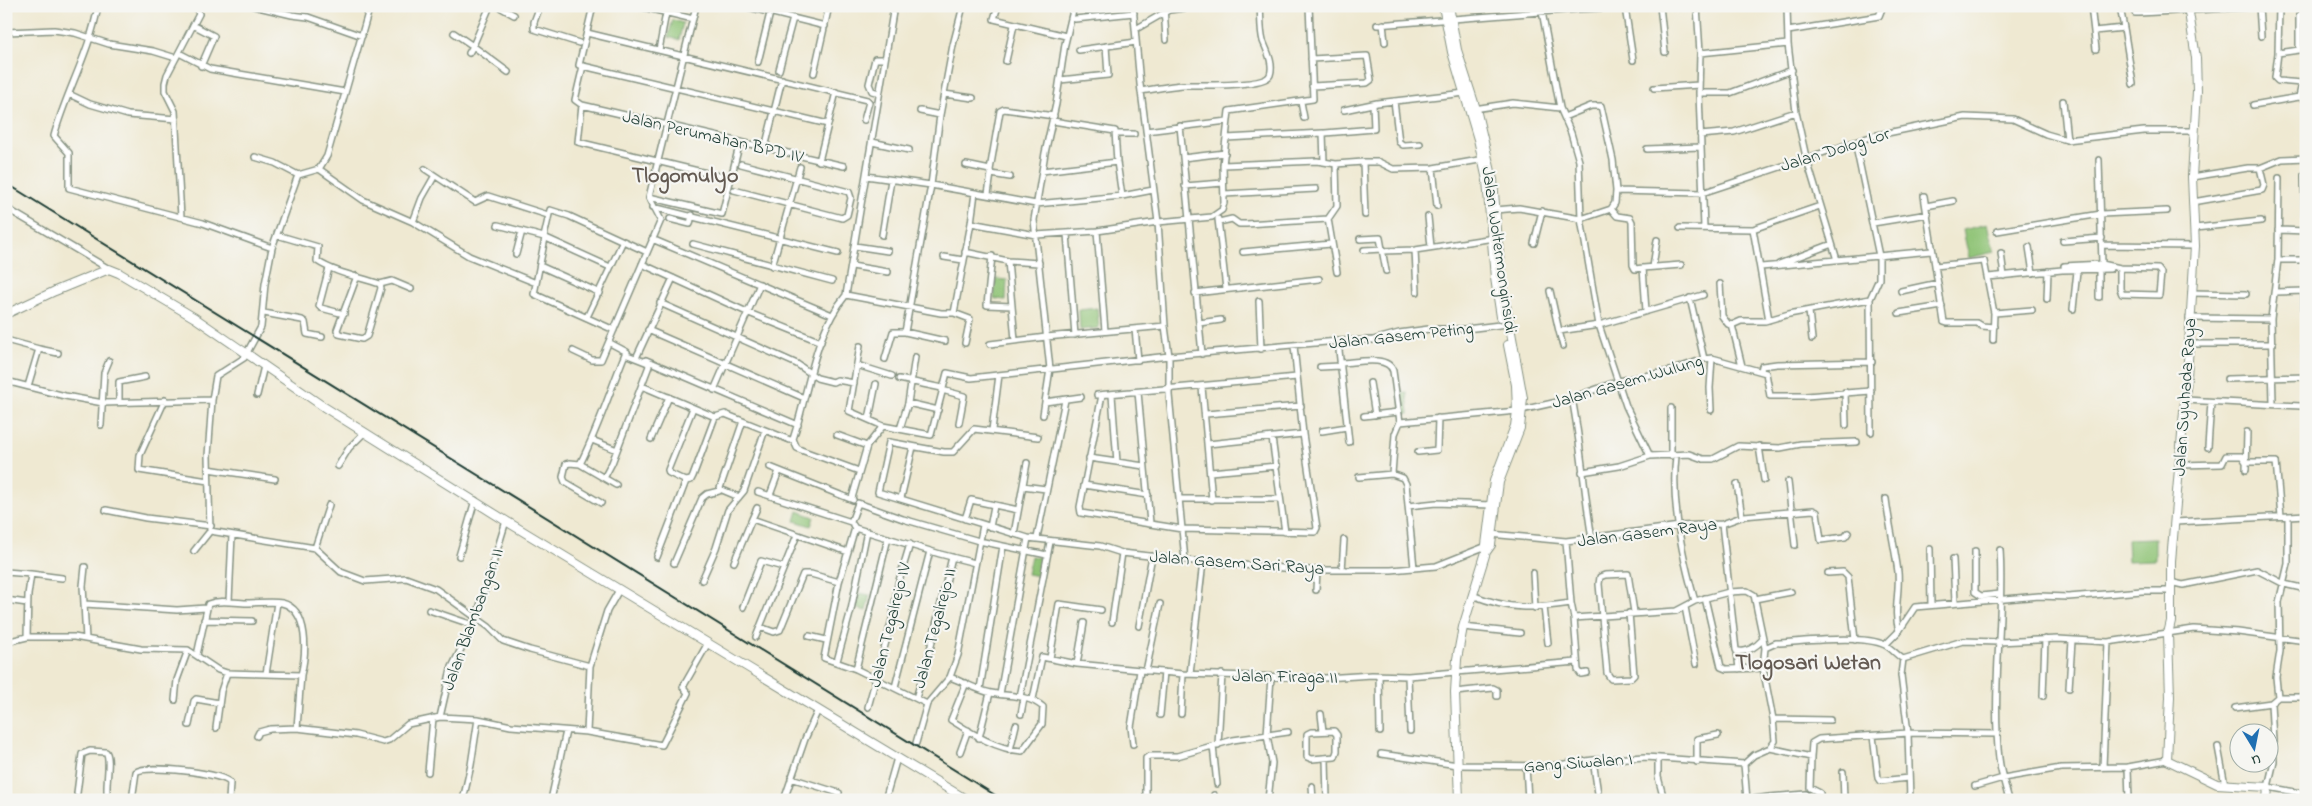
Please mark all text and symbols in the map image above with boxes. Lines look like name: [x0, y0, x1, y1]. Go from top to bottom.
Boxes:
street label: Jalan Perumahan BPD IV: [619, 104, 806, 172]
street label: Jalan Dolog Lor: [1778, 122, 1894, 181]
district label: Tlogomulyo: [632, 161, 738, 194]
street label: Jalan Woltermonginsidi: [1472, 165, 1523, 336]
street label: Jalan Gasem Peting: [1328, 316, 1475, 358]
street label: Jalan Syuhada Raya: [2168, 317, 2204, 477]
street label: Jalan Gasem Wulung: [1549, 349, 1706, 418]
street label: Jalan Gasem Raya: [1576, 513, 1719, 555]
street label: Jalan Blambangan II: [436, 545, 513, 695]
street label: Jalan Gasem Sari Raya: [1149, 545, 1325, 583]
street label: Jalan Tegalrejo IV: [863, 560, 920, 691]
street label: Jalan Tegalrejo II: [907, 566, 965, 692]
district label: Tlogosari Wetan: [1735, 648, 1881, 681]
street label: Jalan Firaga II: [1232, 664, 1338, 693]
north arrow: [2230, 724, 2280, 774]
street label: Gang Siwalan I: [1523, 747, 1634, 782]
text: U: [2250, 748, 2262, 770]

